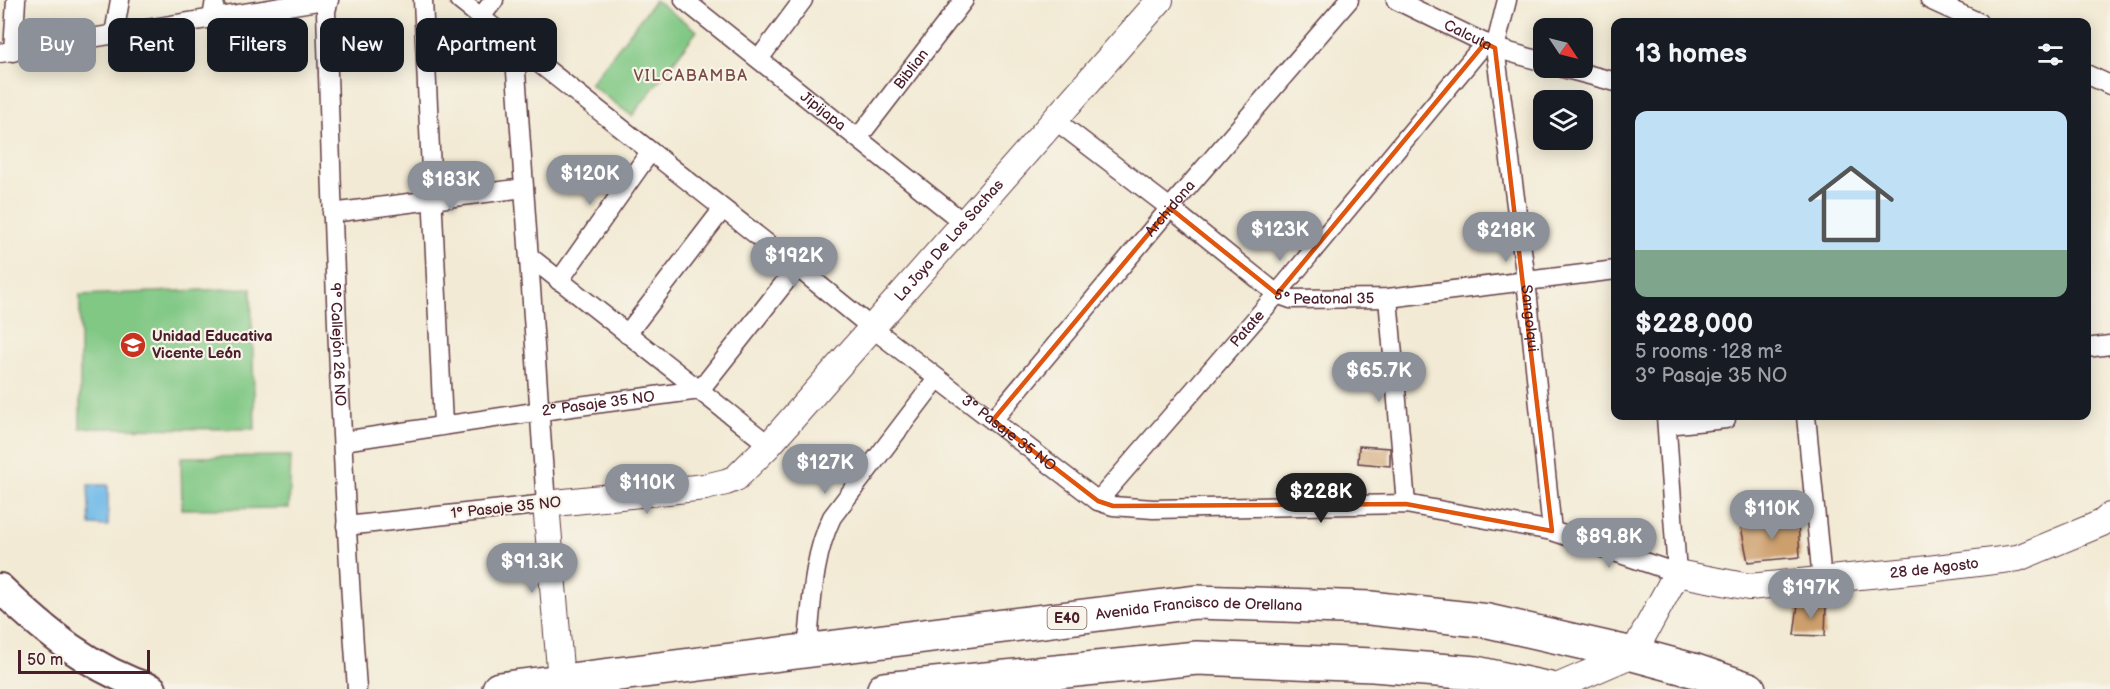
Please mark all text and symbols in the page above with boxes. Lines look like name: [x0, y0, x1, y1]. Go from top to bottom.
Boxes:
street label: Calcuta: [1441, 15, 1495, 55]
chip: Buy: [18, 18, 96, 72]
chip: Rent: [108, 18, 195, 72]
chip: Filters: [207, 18, 308, 72]
chip: New: [320, 18, 404, 72]
chip: Apartment: [416, 18, 557, 72]
north arrow: [1533, 18, 1593, 78]
map controls: [1533, 18, 1593, 150]
icon: filters: [2034, 38, 2067, 71]
text: 13 homes: [1635, 39, 1747, 70]
street label: Biblian: [889, 45, 933, 93]
district label: VILCABAMBA: [633, 67, 749, 86]
street label: Jipijapa: [797, 87, 850, 135]
button: layers: [1533, 90, 1593, 150]
icon: home: [1797, 150, 1905, 258]
pin: $120K: [548, 155, 632, 206]
pin: $183K: [409, 161, 493, 212]
text: $120K: [560, 162, 620, 186]
text: $183K: [422, 168, 480, 192]
street label: La Joya De Los Sachas: [890, 175, 1008, 305]
street label: Archidona: [1141, 176, 1199, 240]
pin: $123K: [1238, 211, 1322, 262]
pin: $218K: [1464, 212, 1548, 263]
text: $123K: [1251, 218, 1309, 242]
text: $218K: [1477, 219, 1535, 243]
pin: $192K: [752, 237, 836, 288]
text: $192K: [765, 244, 823, 268]
street label: 9° Callejón 26 NO: [326, 282, 350, 407]
street label: 5° Peatonal 35: [1272, 284, 1374, 309]
street label: Sangolqui: [1517, 284, 1543, 353]
street label: Patate: [1226, 306, 1268, 351]
text: $228,000: [1635, 309, 1753, 340]
place label: Unidad Educativa Vicente León: [152, 327, 273, 363]
school or university icon: Unidad Educativa Vicente León: [118, 330, 148, 360]
text: 5 rooms · 128 m²: [1635, 340, 1783, 364]
pin: $65.7K: [1330, 352, 1428, 403]
text: $65.7K: [1346, 359, 1412, 383]
text: 3° Pasaje 35 NO: [1635, 364, 1787, 388]
street label: 2° Pasaje 35 NO: [541, 387, 656, 420]
street label: 3° Pasaje 35 NO: [958, 391, 1060, 475]
pin: $127K: [783, 444, 867, 495]
text: $127K: [796, 451, 854, 475]
pin: $110K: [605, 464, 689, 515]
text: $110K: [619, 471, 675, 495]
pin: $228K: [1279, 473, 1363, 524]
text: $228K: [1290, 480, 1352, 504]
pin: $110K: [1730, 490, 1814, 541]
street label: 1° Pasaje 35 NO: [450, 493, 562, 523]
text: $110K: [1744, 497, 1800, 521]
pin: $89.8K: [1560, 518, 1658, 569]
text: $89.8K: [1576, 525, 1642, 549]
pin: $91.3K: [483, 543, 581, 594]
text: $91.3K: [501, 550, 564, 574]
street label: 28 de Agosto: [1889, 553, 1980, 582]
pin: $197K: [1769, 569, 1853, 620]
text: $197K: [1782, 576, 1840, 600]
street label: Avenida Francisco de Orellana: [1094, 592, 1303, 624]
road number: E40: [1048, 607, 1086, 629]
scale bar: [18, 647, 150, 674]
text: 50 m: [27, 651, 63, 670]

